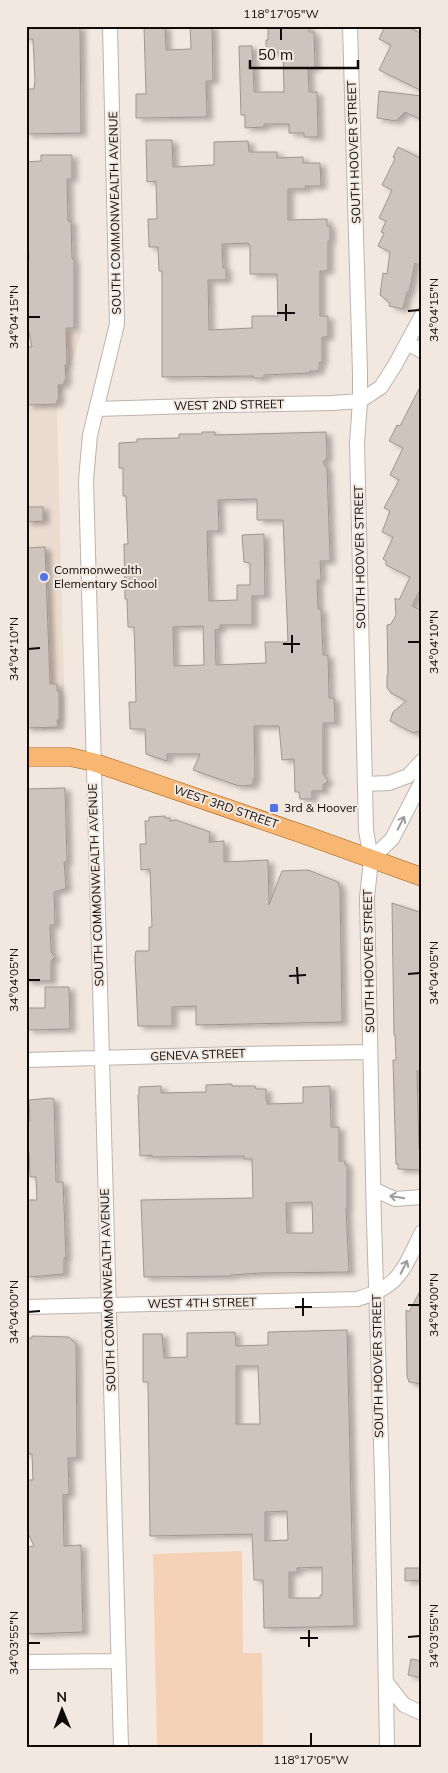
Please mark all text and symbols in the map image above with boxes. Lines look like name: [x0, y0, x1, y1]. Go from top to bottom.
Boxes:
text: 118°17'05"W: [243, 6, 319, 21]
scale bar: [250, 38, 358, 70]
text: 50 m: [258, 45, 293, 64]
street label: SOUTH HOOVER STREET: [343, 79, 364, 224]
street label: SOUTH COMMONWEALTH AVENUE: [105, 111, 124, 315]
text: 34°04'15"N: [426, 278, 441, 342]
text: 34°04'15"N: [6, 285, 21, 349]
street label: WEST 2ND STREET: [174, 396, 285, 413]
street label: SOUTH HOOVER STREET: [351, 484, 368, 629]
place label: Commonwealth Elementary School: [54, 562, 157, 591]
marker: Commonwealth Elementary School: [38, 571, 50, 583]
text: 34°04'10"N: [426, 610, 441, 674]
text: 34°04'10"N: [6, 617, 21, 681]
street label: WEST 3RD STREET: [172, 782, 281, 832]
street label: SOUTH COMMONWEALTH AVENUE: [84, 783, 107, 987]
place label: 3rd & Hoover: [284, 800, 358, 815]
marker: 3rd & Hoover: [268, 802, 280, 814]
one-way arrow: [396, 816, 406, 831]
street label: SOUTH HOOVER STREET: [360, 888, 377, 1033]
text: 34°04'05"N: [426, 941, 441, 1005]
text: 34°04'05"N: [6, 948, 21, 1012]
street label: GENEVA STREET: [150, 1045, 247, 1064]
street label: SOUTH COMMONWEALTH AVENUE: [96, 1188, 119, 1392]
one-way arrow: [389, 1192, 405, 1202]
one-way arrow: [400, 1260, 409, 1275]
text: 34°04'00"N: [426, 1273, 441, 1337]
text: 34°04'00"N: [6, 1280, 21, 1344]
street label: SOUTH HOOVER STREET: [369, 1293, 386, 1438]
street label: WEST 4TH STREET: [147, 1294, 257, 1311]
text: 34°03'55"N: [426, 1604, 441, 1668]
text: 34°03'55"N: [6, 1611, 21, 1675]
north arrow: [38, 1686, 88, 1736]
text: N: [56, 1688, 67, 1706]
text: 118°17'05"W: [273, 1752, 349, 1767]

